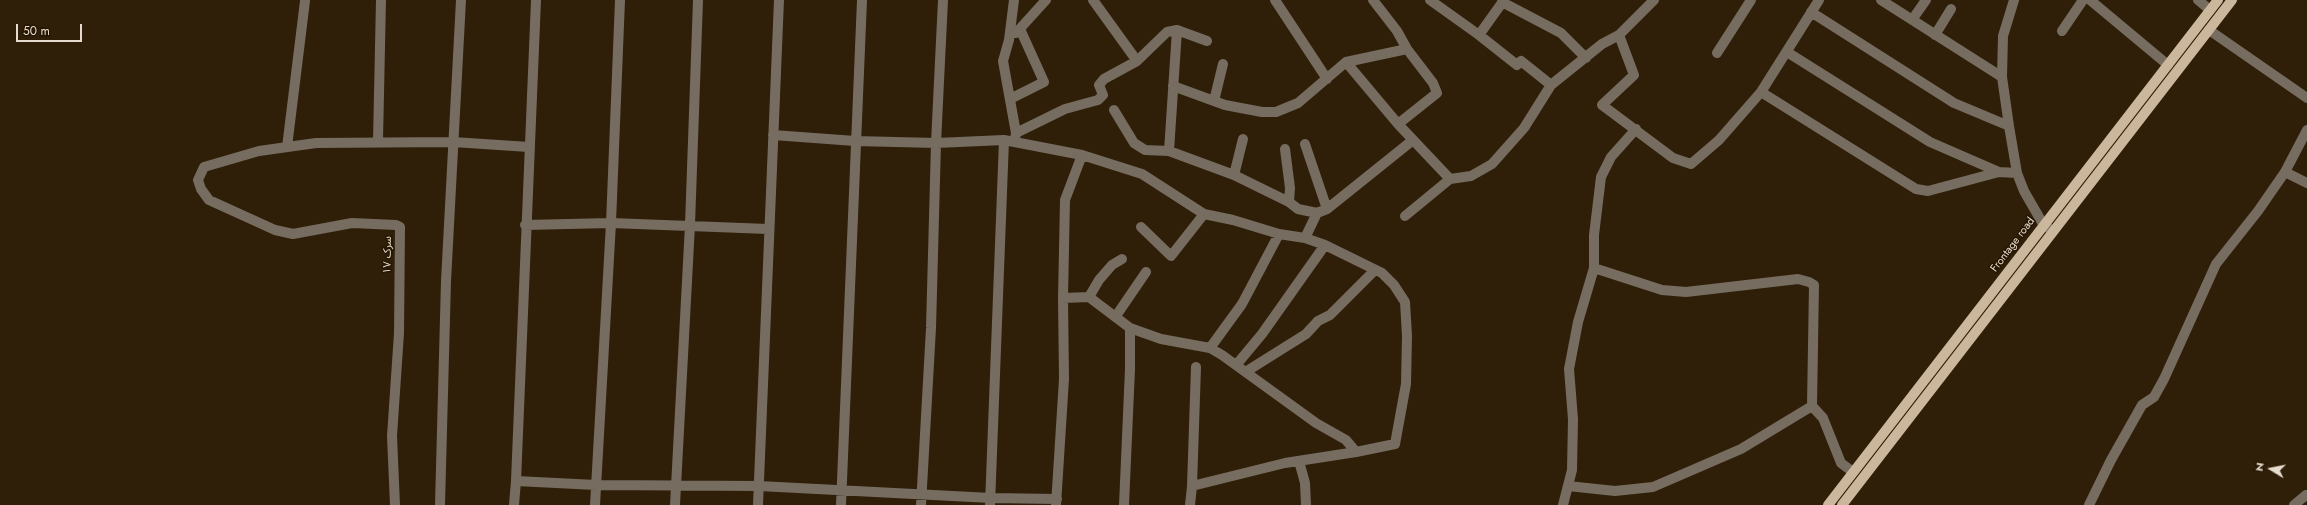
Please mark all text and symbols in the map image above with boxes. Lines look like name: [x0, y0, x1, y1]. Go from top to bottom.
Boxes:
scale bar: [18, 16, 84, 42]
text: 50 m: [23, 22, 50, 40]
street label: Frontage road: [1988, 215, 2038, 275]
street label: سرک ۱۷: [381, 236, 395, 274]
north arrow: [2251, 449, 2291, 489]
text: N: [2251, 461, 2268, 473]

